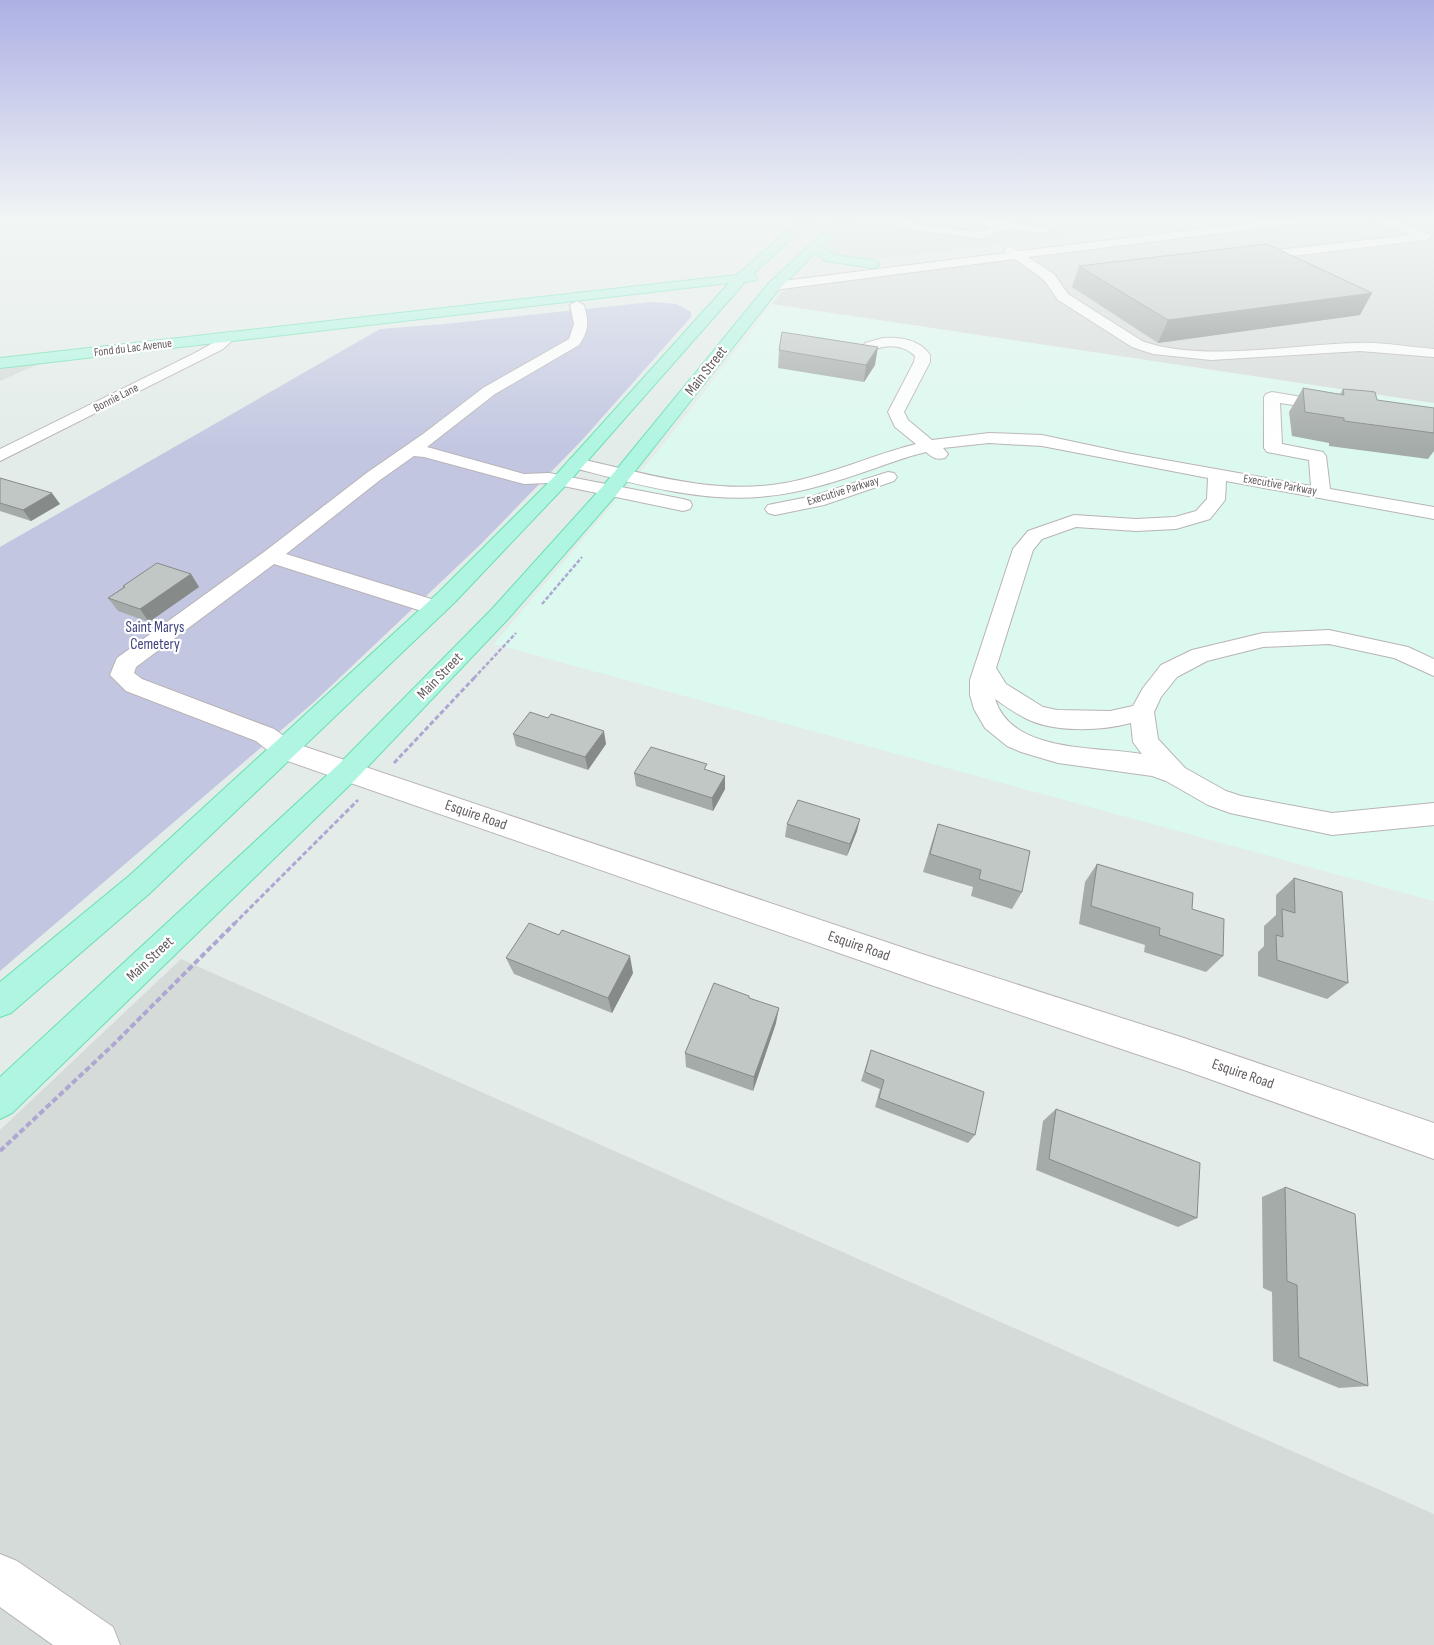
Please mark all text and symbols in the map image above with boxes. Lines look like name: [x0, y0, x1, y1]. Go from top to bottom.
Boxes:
street label: Fond du Lac Avenue: [93, 336, 173, 360]
street label: Main Street: [681, 342, 732, 400]
street label: Bonnie Lane: [91, 380, 141, 416]
street label: Executive Parkway: [1242, 471, 1318, 499]
street label: Executive Parkway: [805, 473, 881, 509]
park label: Saint Marys Cemetery: [126, 618, 184, 654]
street label: Main Street: [413, 648, 467, 703]
street label: Esquire Road: [442, 796, 510, 834]
street label: Esquire Road: [825, 927, 893, 965]
street label: Main Street: [122, 932, 178, 986]
street label: Esquire Road: [1209, 1055, 1277, 1093]

